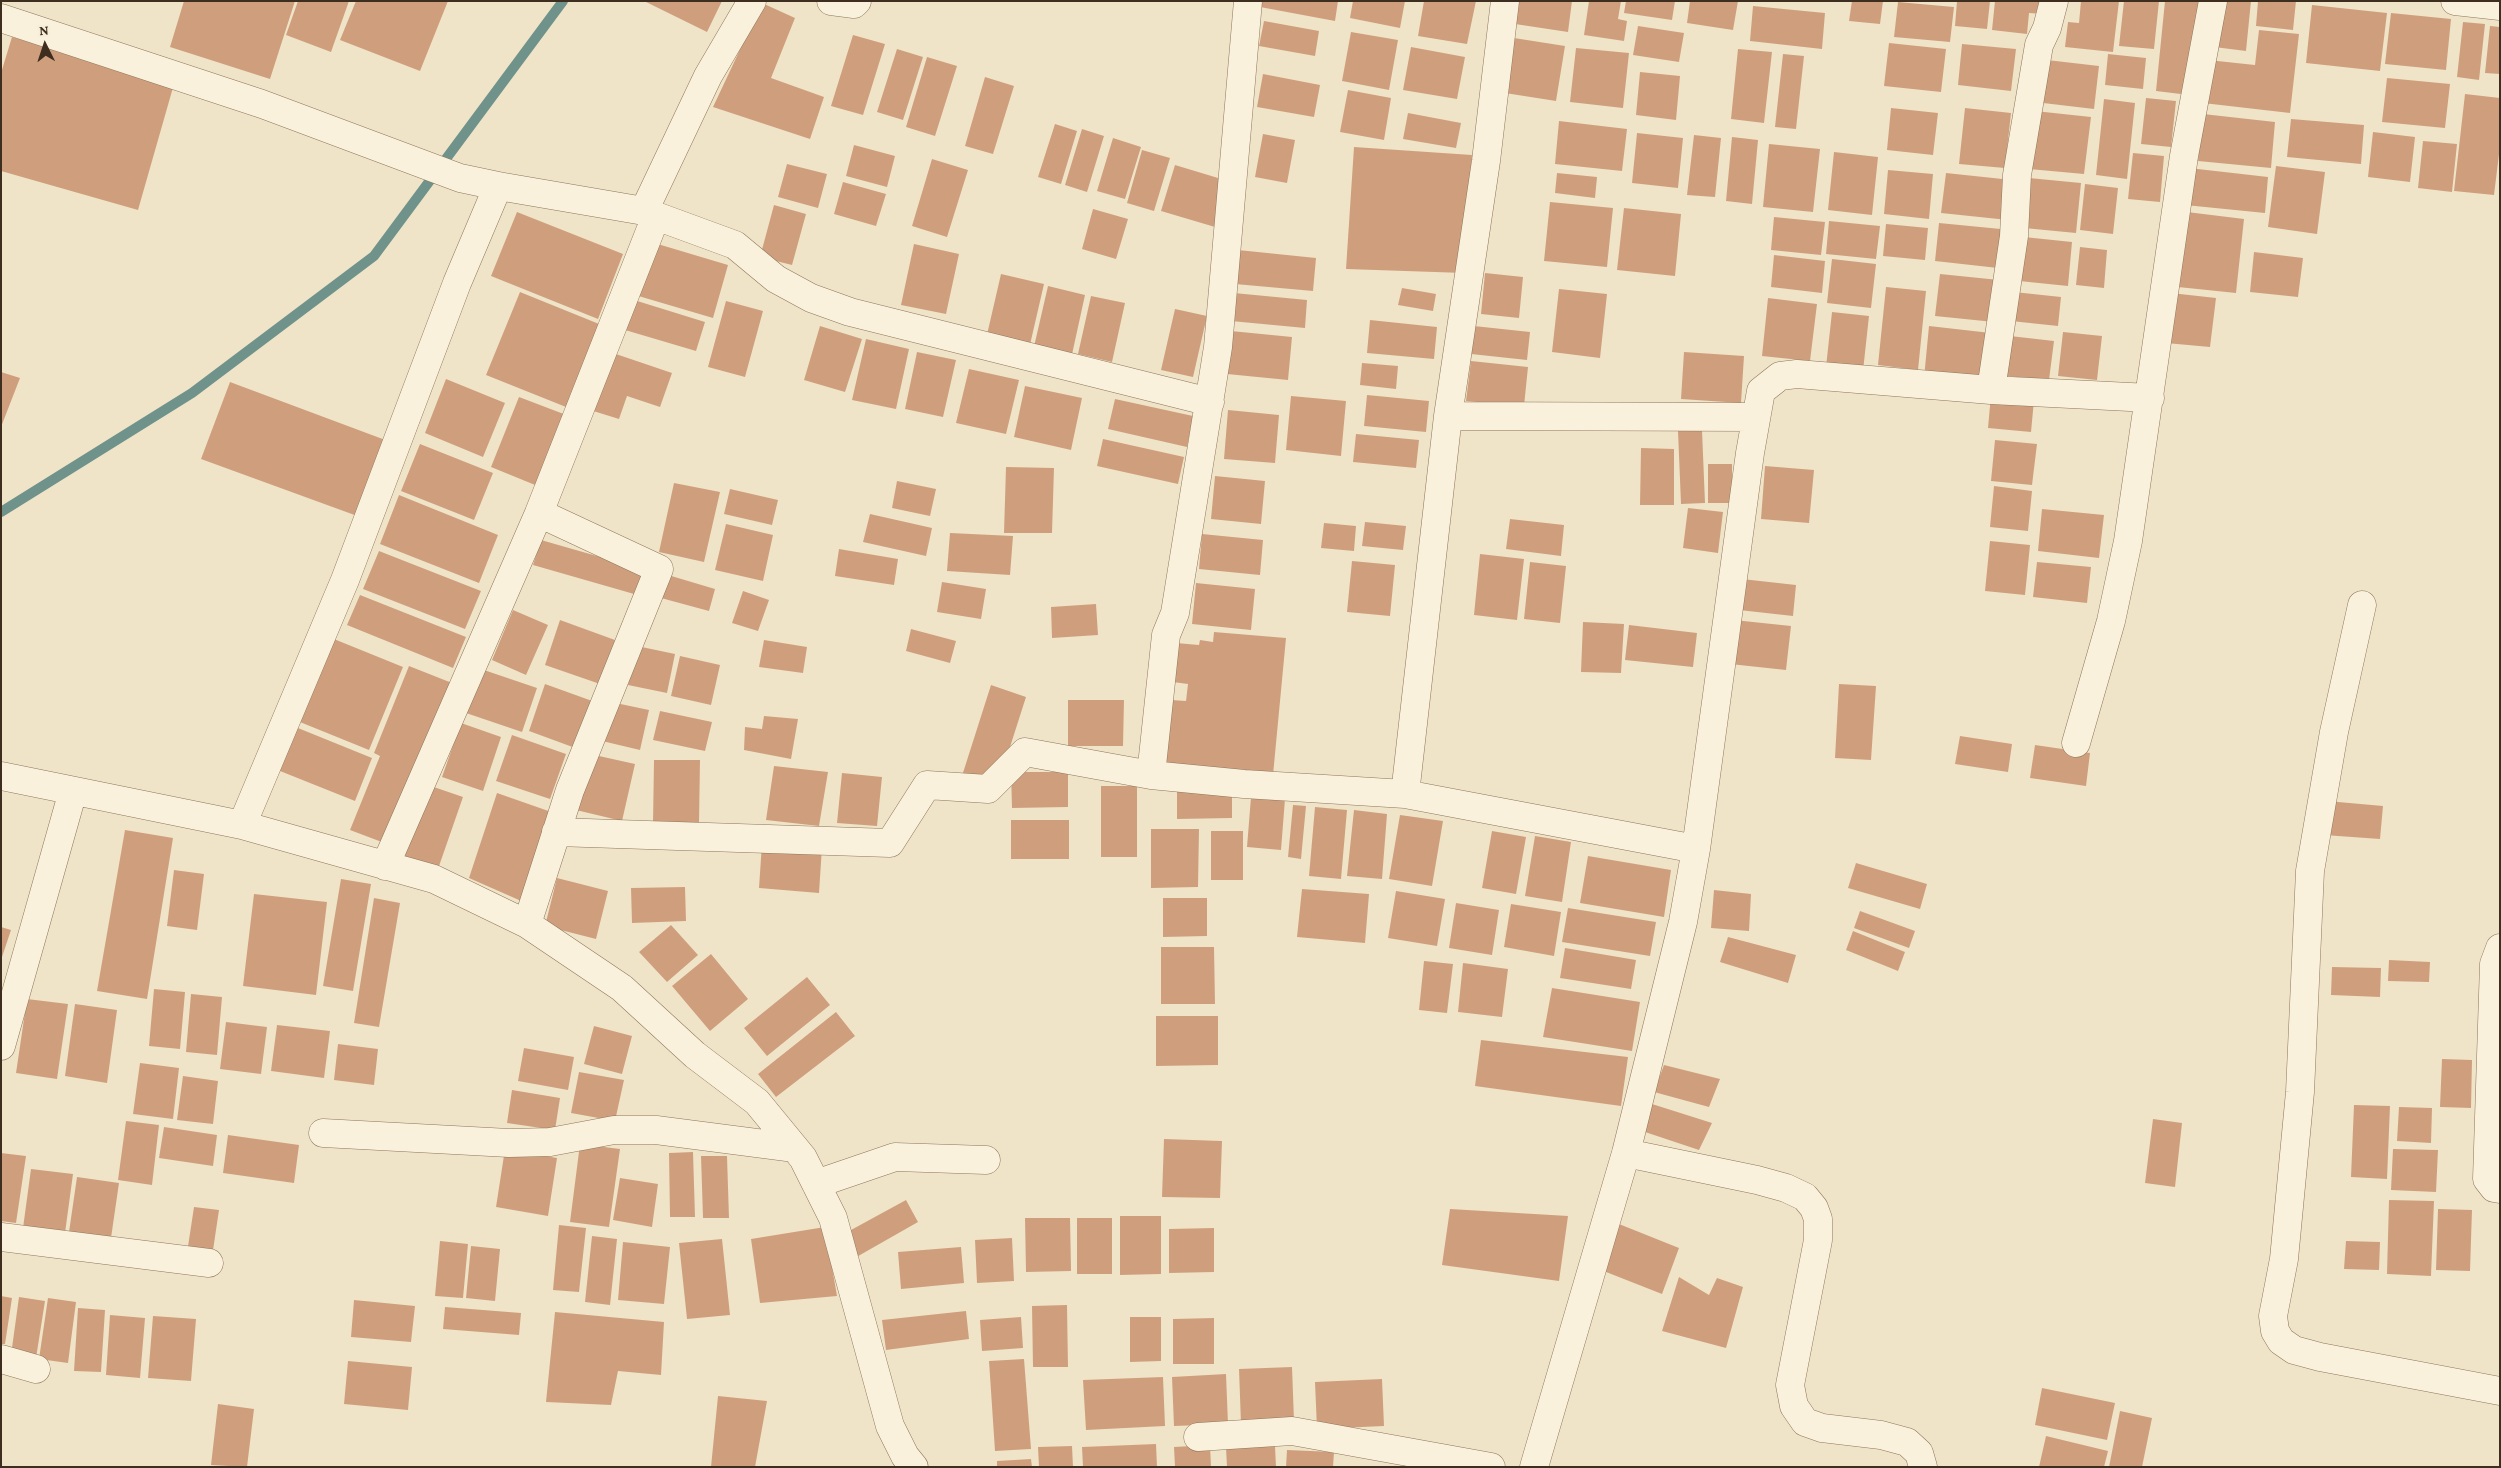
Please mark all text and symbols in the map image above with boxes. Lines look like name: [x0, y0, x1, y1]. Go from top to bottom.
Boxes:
north arrow: [20, 20, 70, 70]
text: N: [39, 22, 49, 38]

